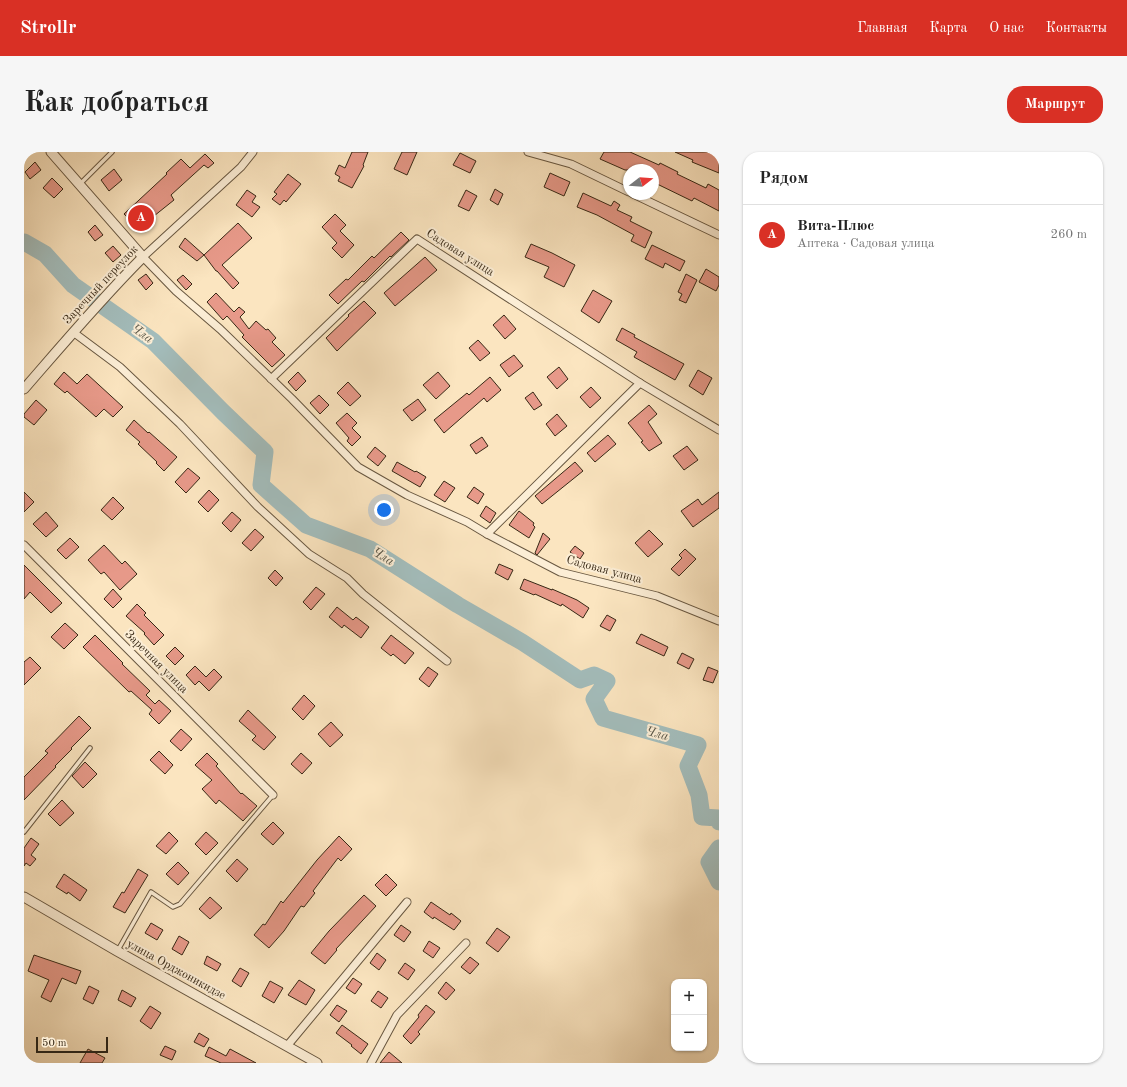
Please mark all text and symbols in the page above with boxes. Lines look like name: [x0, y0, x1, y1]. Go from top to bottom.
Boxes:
text: Strollr: [20, 19, 76, 38]
text: Главная: [857, 21, 907, 35]
text: Карта: [929, 21, 967, 35]
text: О нас: [989, 21, 1024, 35]
text: Контакты: [1046, 21, 1107, 35]
button: Маршрут: [1007, 86, 1103, 123]
text: Как добраться: [24, 90, 209, 118]
north arrow: [623, 164, 659, 200]
text: Рядом: [759, 170, 808, 187]
pin: A: [128, 203, 154, 233]
text: Вита-Плюс: [797, 219, 874, 234]
street label: Садовая улица: [424, 227, 496, 279]
text: A: [767, 228, 777, 241]
text: 260 m: [1050, 228, 1087, 241]
text: Аптека · Садовая улица: [797, 237, 934, 250]
street label: Заречный переулок: [61, 243, 141, 327]
water label: Чла: [129, 322, 155, 346]
your location: [374, 500, 394, 520]
water label: Чла: [370, 545, 396, 569]
street label: Садовая улица: [565, 554, 643, 586]
street label: Заречная улица: [122, 628, 190, 696]
water label: Чла: [644, 725, 670, 743]
street label: улица Орджоникидзе: [125, 938, 228, 1002]
map controls: [671, 979, 707, 1051]
button: +: [671, 979, 707, 1015]
button: −: [671, 1015, 707, 1051]
scale bar: [36, 1035, 108, 1054]
text: 50 m: [42, 1038, 67, 1049]

